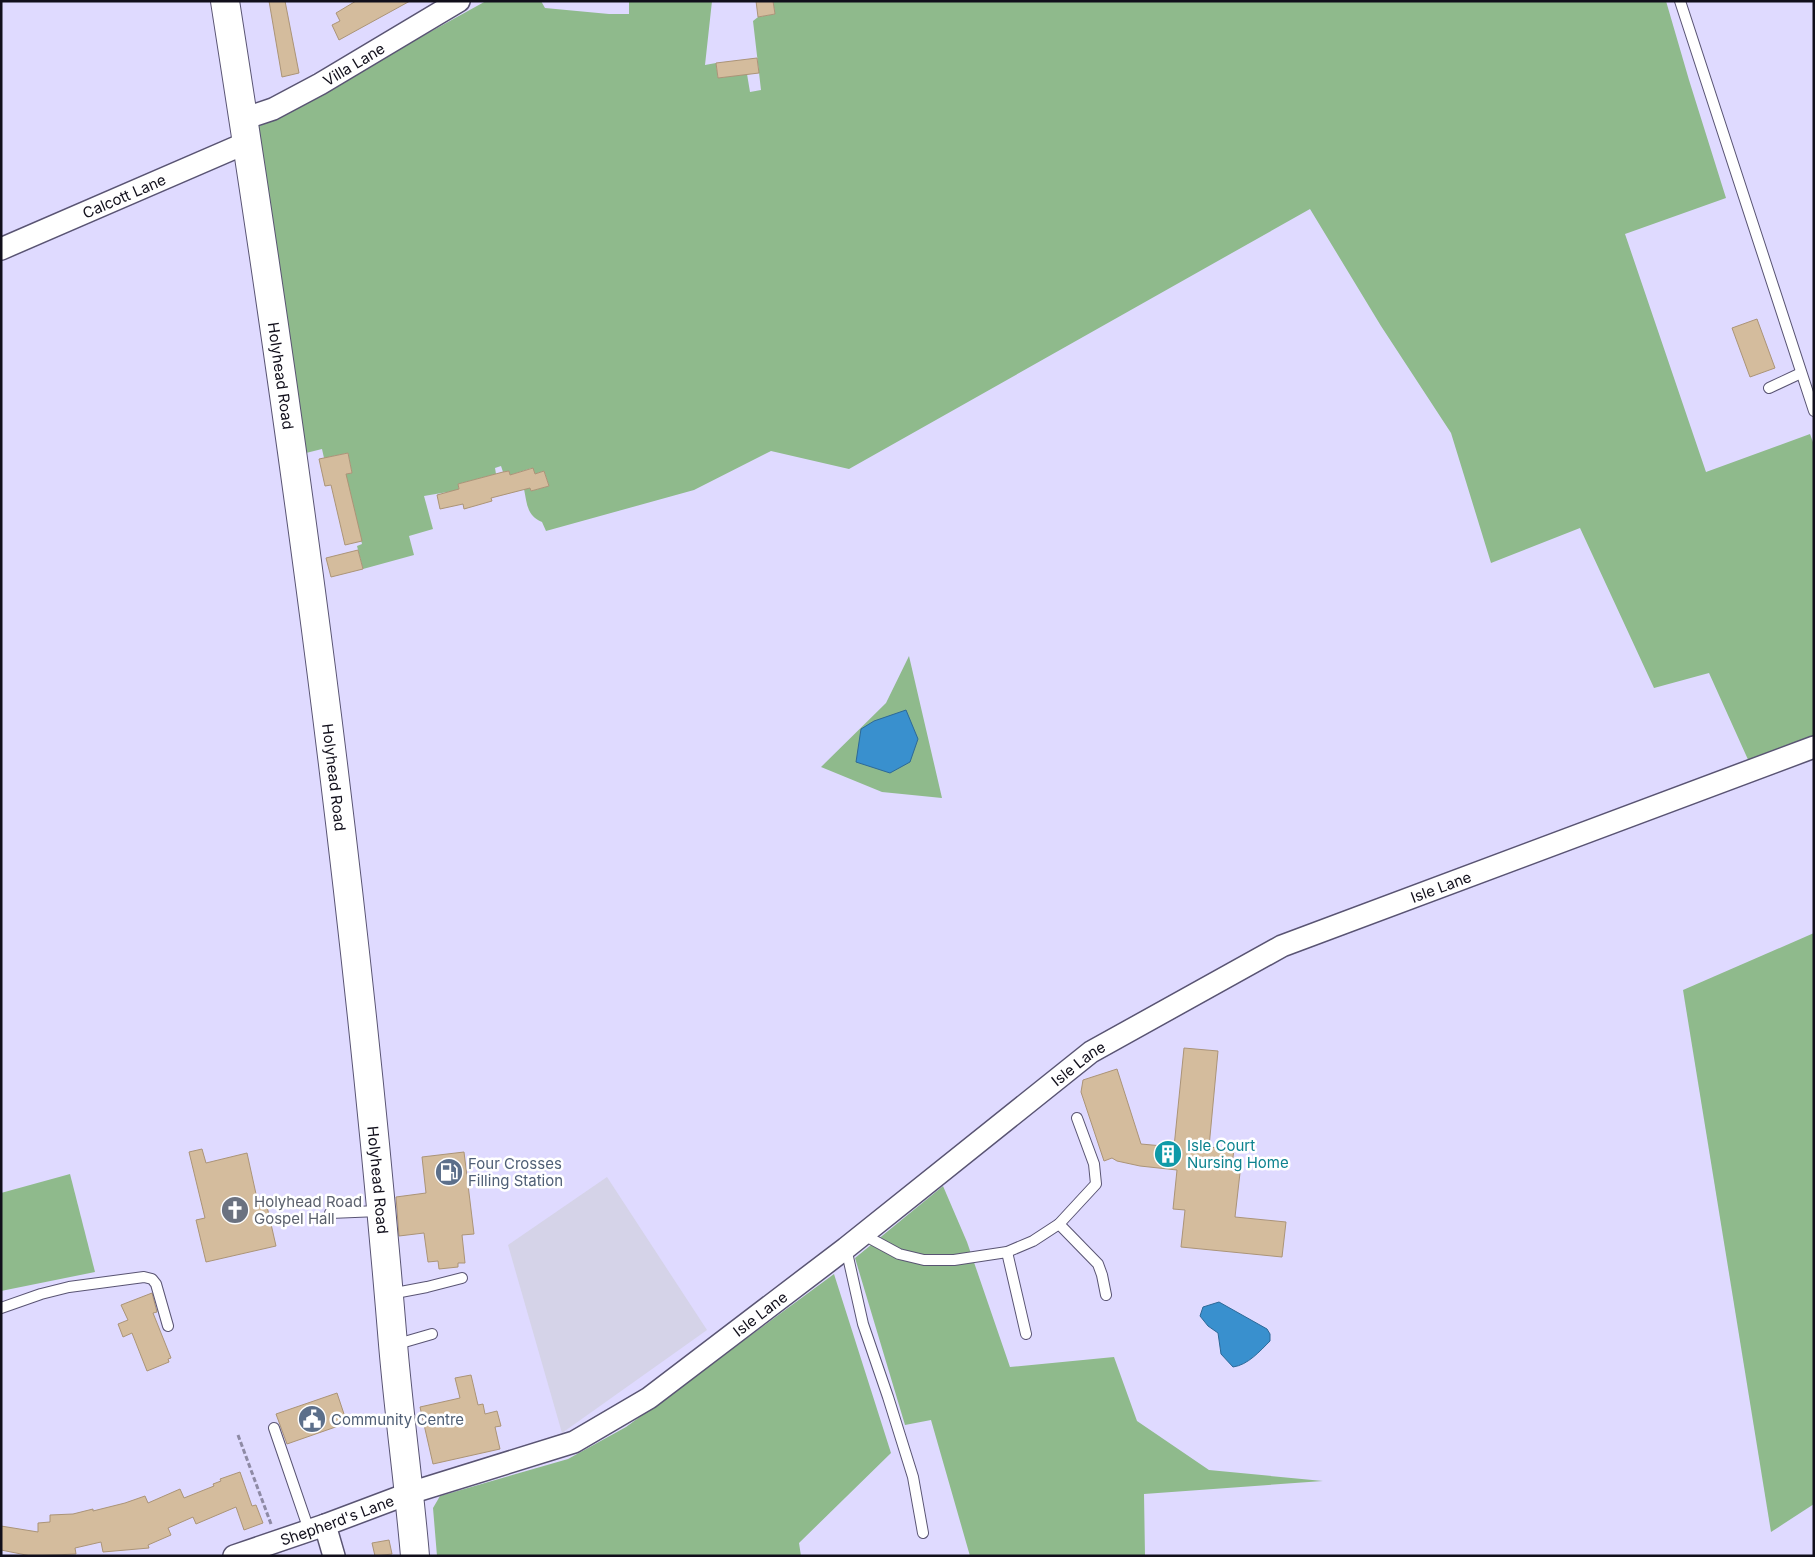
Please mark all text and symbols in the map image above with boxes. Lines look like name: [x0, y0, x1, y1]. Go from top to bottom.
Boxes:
street label: Villa Lane: [319, 38, 388, 90]
street label: Calcott Lane: [79, 169, 169, 222]
street label: Holyhead Road: [264, 321, 298, 431]
street label: Holyhead Road: [319, 722, 350, 832]
street label: Isle Lane: [1408, 867, 1474, 907]
street label: Isle Lane: [1047, 1037, 1108, 1090]
street label: Holyhead Road: [364, 1125, 393, 1235]
place label: Isle Court Nursing Home: [1187, 1136, 1289, 1172]
building icon: Isle Court Nursing Home: [1153, 1139, 1183, 1169]
place label: Four Crosses Filling Station: [468, 1154, 563, 1190]
fuel station icon: Four Crosses Filling Station: [434, 1157, 464, 1187]
place label: Holyhead Road Gospel Hall: [254, 1192, 362, 1228]
church icon: Holyhead Road Gospel Hall: [220, 1195, 250, 1225]
street label: Isle Lane: [729, 1287, 791, 1340]
public building icon: Community Centre: [297, 1404, 327, 1434]
place label: Community Centre: [331, 1410, 464, 1429]
street label: Shepherd's Lane: [277, 1490, 396, 1549]

